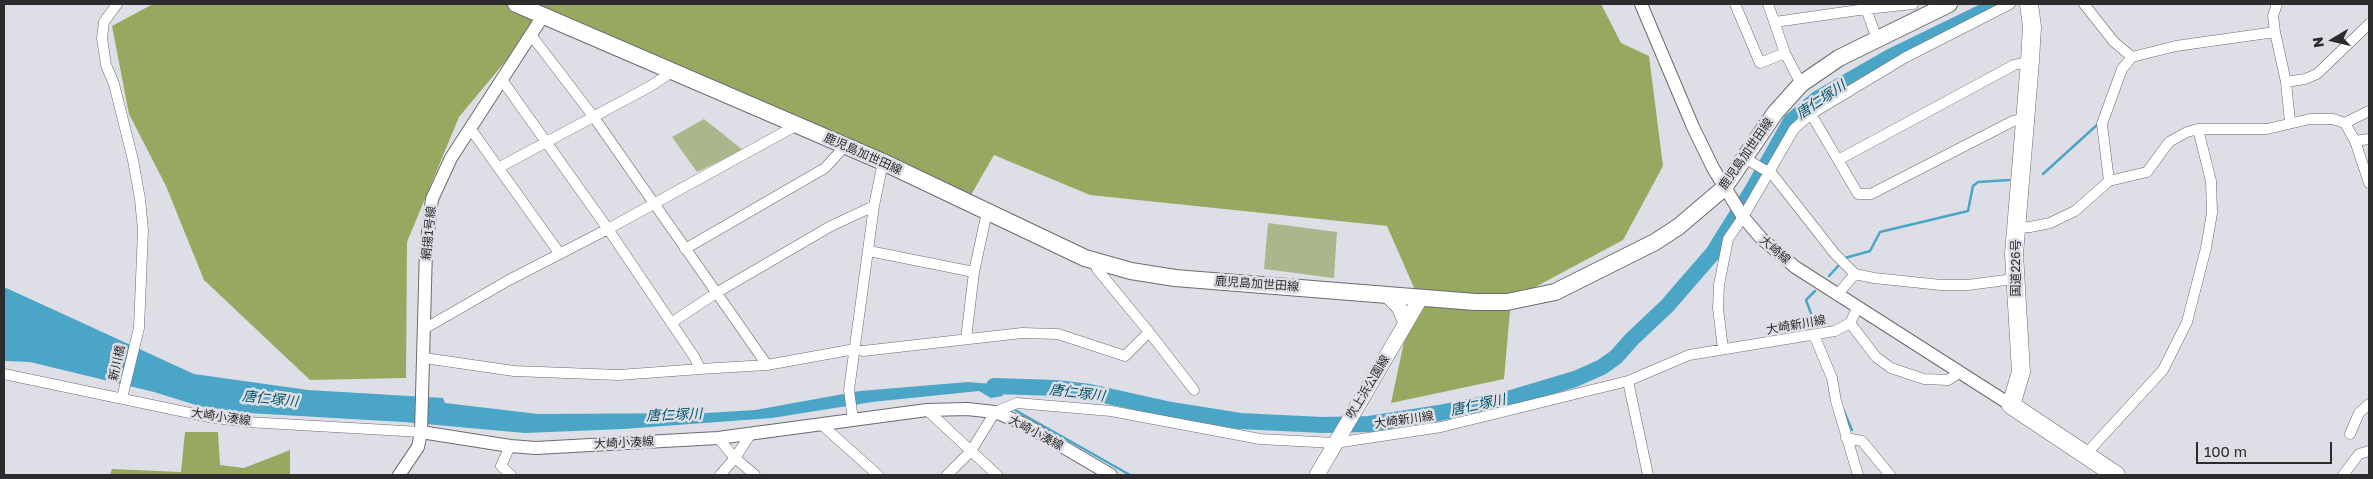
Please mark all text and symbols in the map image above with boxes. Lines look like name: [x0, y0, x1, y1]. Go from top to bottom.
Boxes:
north arrow: [2308, 15, 2358, 65]
text: N: [2308, 36, 2327, 49]
water label: 唐仁塚川: [1793, 77, 1849, 123]
street label: 鹿児島加世田線: [1716, 115, 1776, 193]
street label: 鹿児島加世田線: [822, 130, 904, 178]
street label: 網揚1号線: [419, 205, 439, 261]
street label: 大崎線: [1757, 233, 1793, 267]
street label: 国道226号: [2009, 239, 2023, 297]
street label: 鹿児島加世田線: [1215, 274, 1299, 294]
street label: 大崎新川線: [1765, 313, 1827, 337]
street label: 新川橋: [106, 344, 128, 382]
street label: 吹上浜公園線: [1343, 352, 1393, 422]
water label: 唐仁塚川: [1048, 381, 1106, 405]
water label: 唐仁塚川: [241, 388, 299, 410]
water label: 唐仁塚川: [1449, 391, 1507, 419]
street label: 大崎小湊線: [190, 406, 252, 428]
water label: 唐仁塚川: [646, 406, 702, 424]
street label: 大崎新川線: [1373, 409, 1435, 431]
street label: 大崎小湊線: [1006, 413, 1066, 453]
scale bar: [2198, 432, 2334, 464]
street label: 大崎小湊線: [594, 434, 654, 452]
text: 100 m: [2204, 442, 2247, 460]

